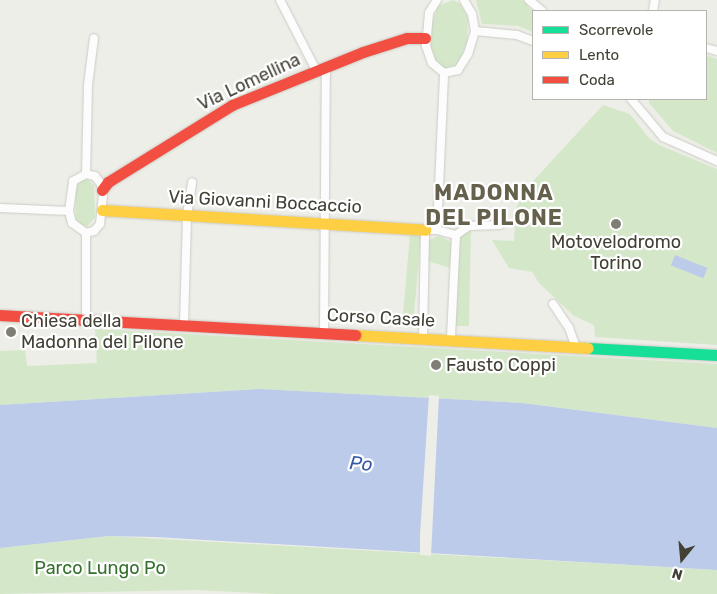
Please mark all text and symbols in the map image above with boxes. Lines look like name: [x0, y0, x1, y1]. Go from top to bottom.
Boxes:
legend: [532, 10, 707, 100]
text: Scorrevole: [579, 21, 653, 39]
text: Lento: [579, 46, 619, 64]
street label: Via Lomellina: [194, 49, 304, 115]
text: Coda: [579, 71, 615, 89]
district label: MADONNA DEL PILONE: [424, 179, 564, 230]
street label: Via Giovanni Boccaccio: [168, 186, 362, 218]
marker: Motovelodromo Torino: [610, 218, 622, 230]
place label: Motovelodromo Torino: [551, 232, 681, 274]
street label: Corso Casale: [326, 304, 436, 332]
place label: Chiesa della Madonna del Pilone: [21, 311, 184, 354]
marker: Chiesa della Madonna del Pilone: [5, 326, 17, 338]
place label: Fausto Coppi: [446, 354, 556, 376]
marker: Fausto Coppi: [430, 359, 442, 371]
water label: Po: [349, 452, 373, 476]
north arrow: [657, 534, 707, 584]
park label: Parco Lungo Po: [34, 557, 166, 579]
text: N: [670, 564, 685, 583]

